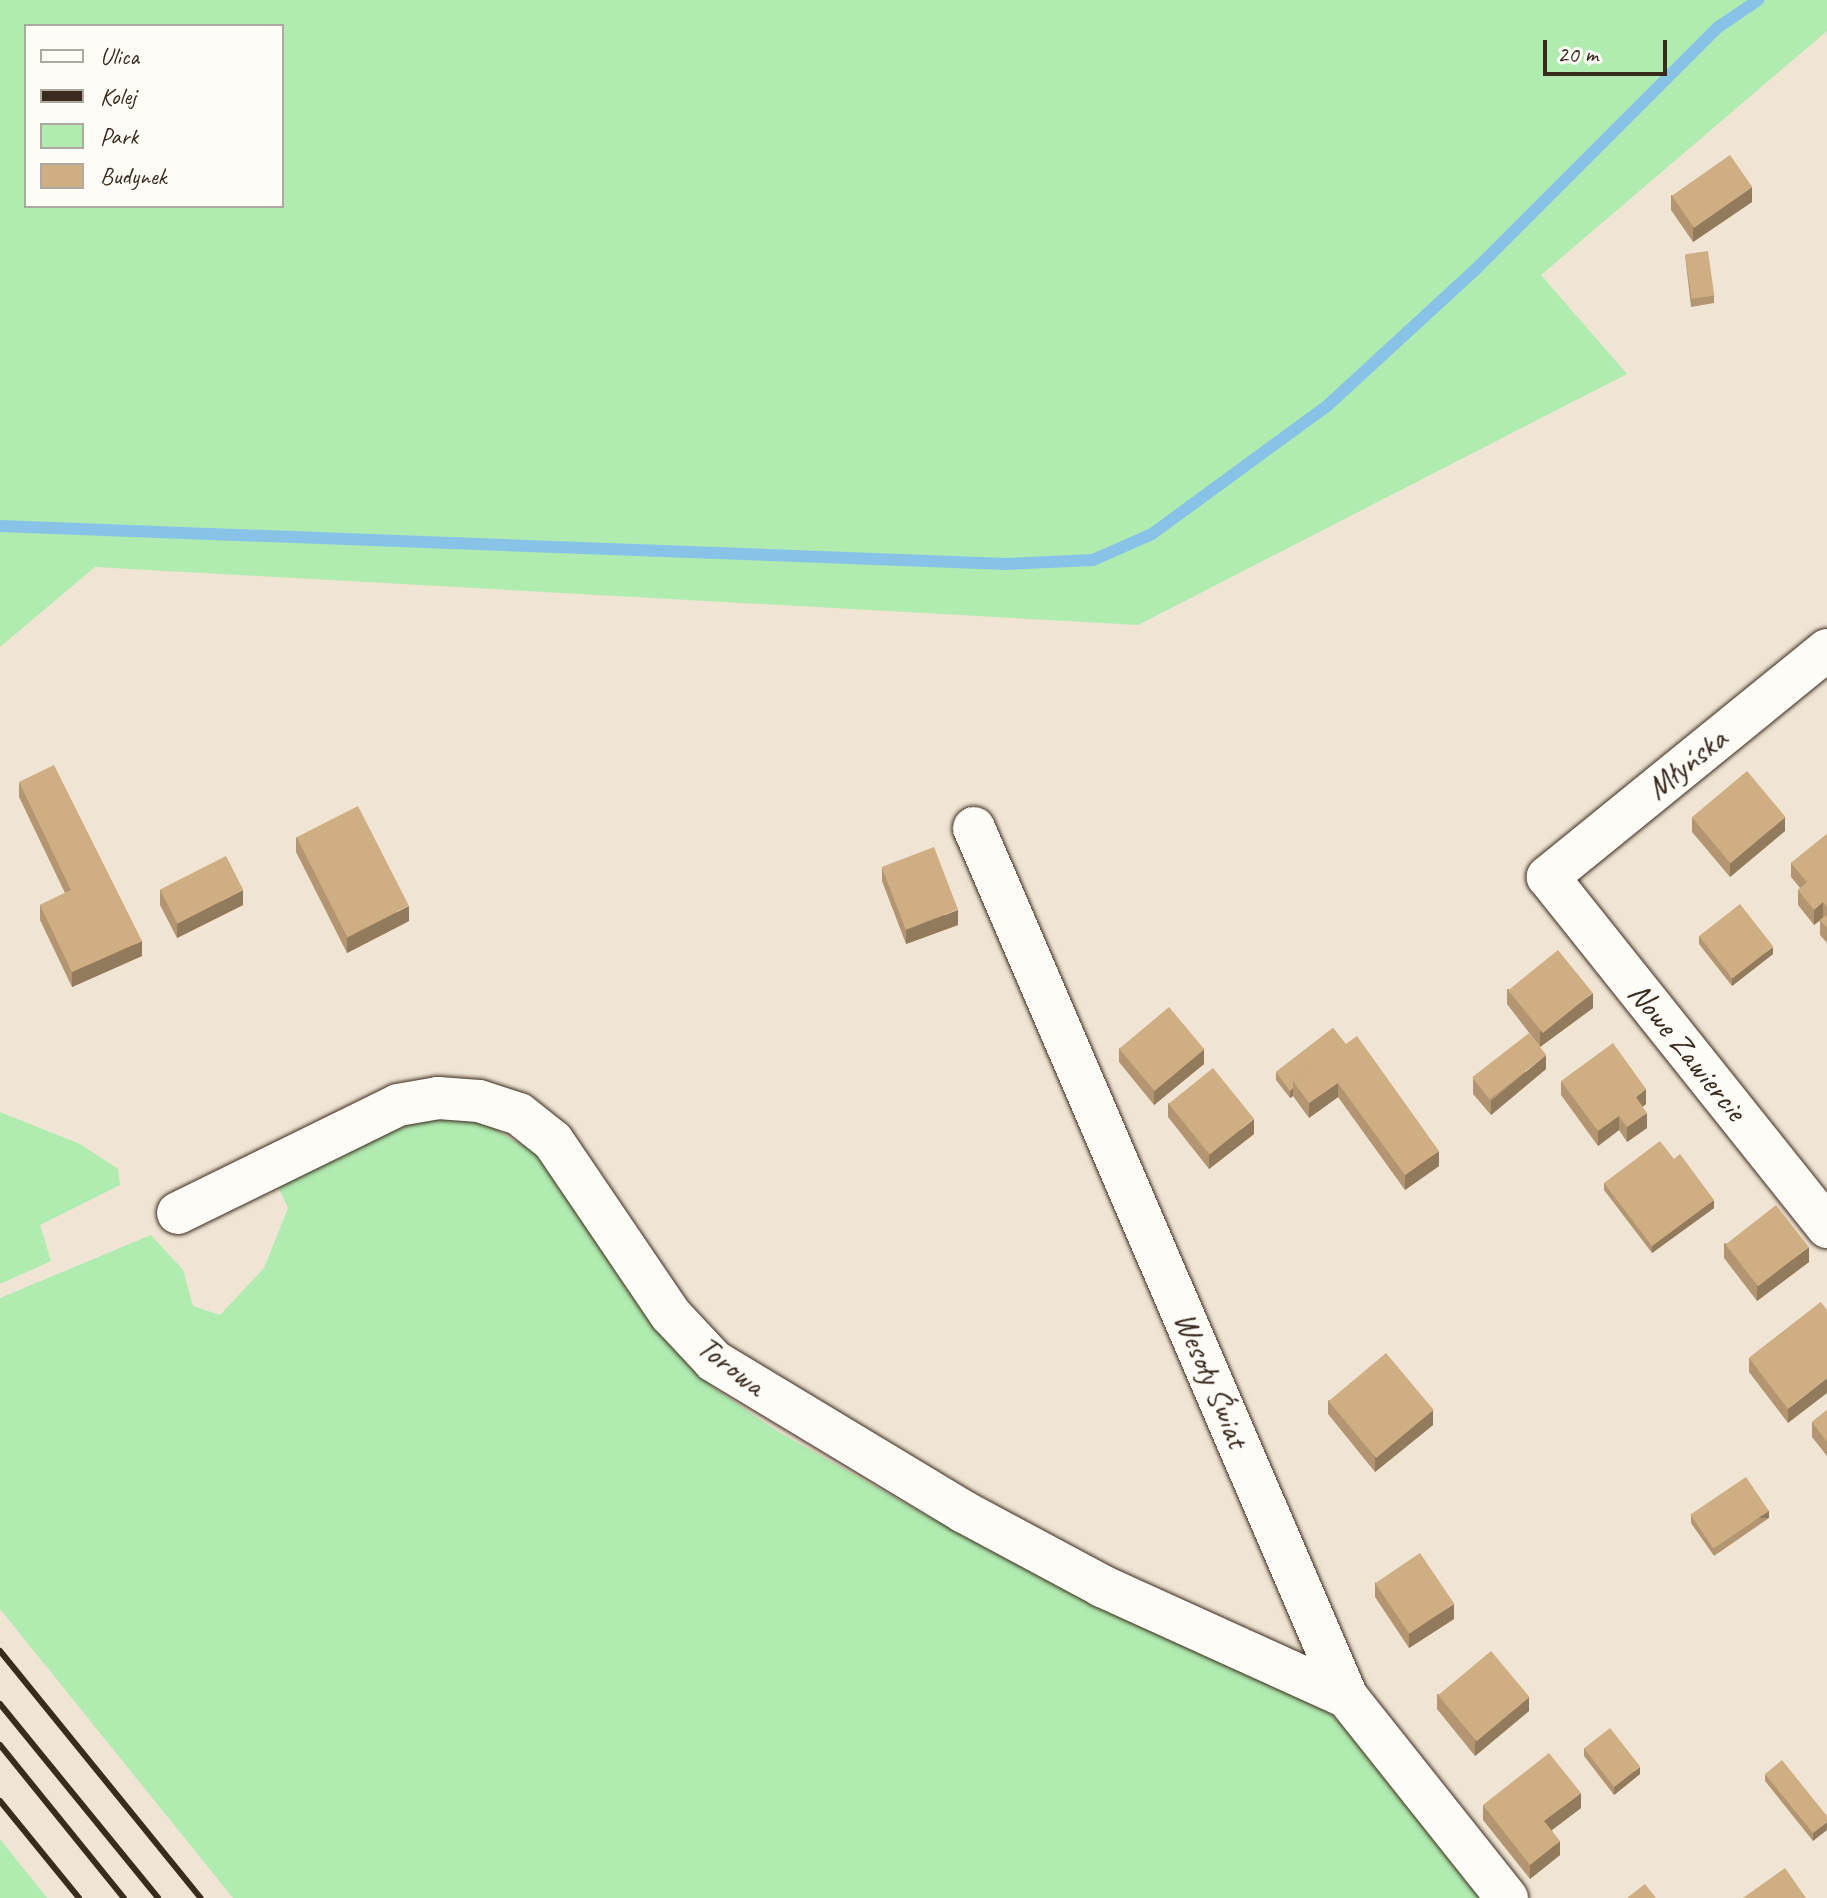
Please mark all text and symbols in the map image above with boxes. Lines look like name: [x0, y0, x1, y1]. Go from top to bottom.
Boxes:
legend: [24, 24, 284, 208]
scale bar: [1547, 24, 1671, 74]
text: 20 m: [1557, 39, 1598, 69]
text: Ulica: [100, 41, 139, 71]
text: Kolej: [100, 81, 136, 111]
text: Park: [100, 121, 138, 151]
text: Budynek: [100, 161, 166, 191]
street label: Młyńska: [1639, 720, 1735, 808]
street label: Nowe Zawiercie: [1619, 975, 1755, 1129]
street label: Wesoły Świat: [1165, 1306, 1257, 1454]
street label: Torowa: [689, 1328, 773, 1404]

